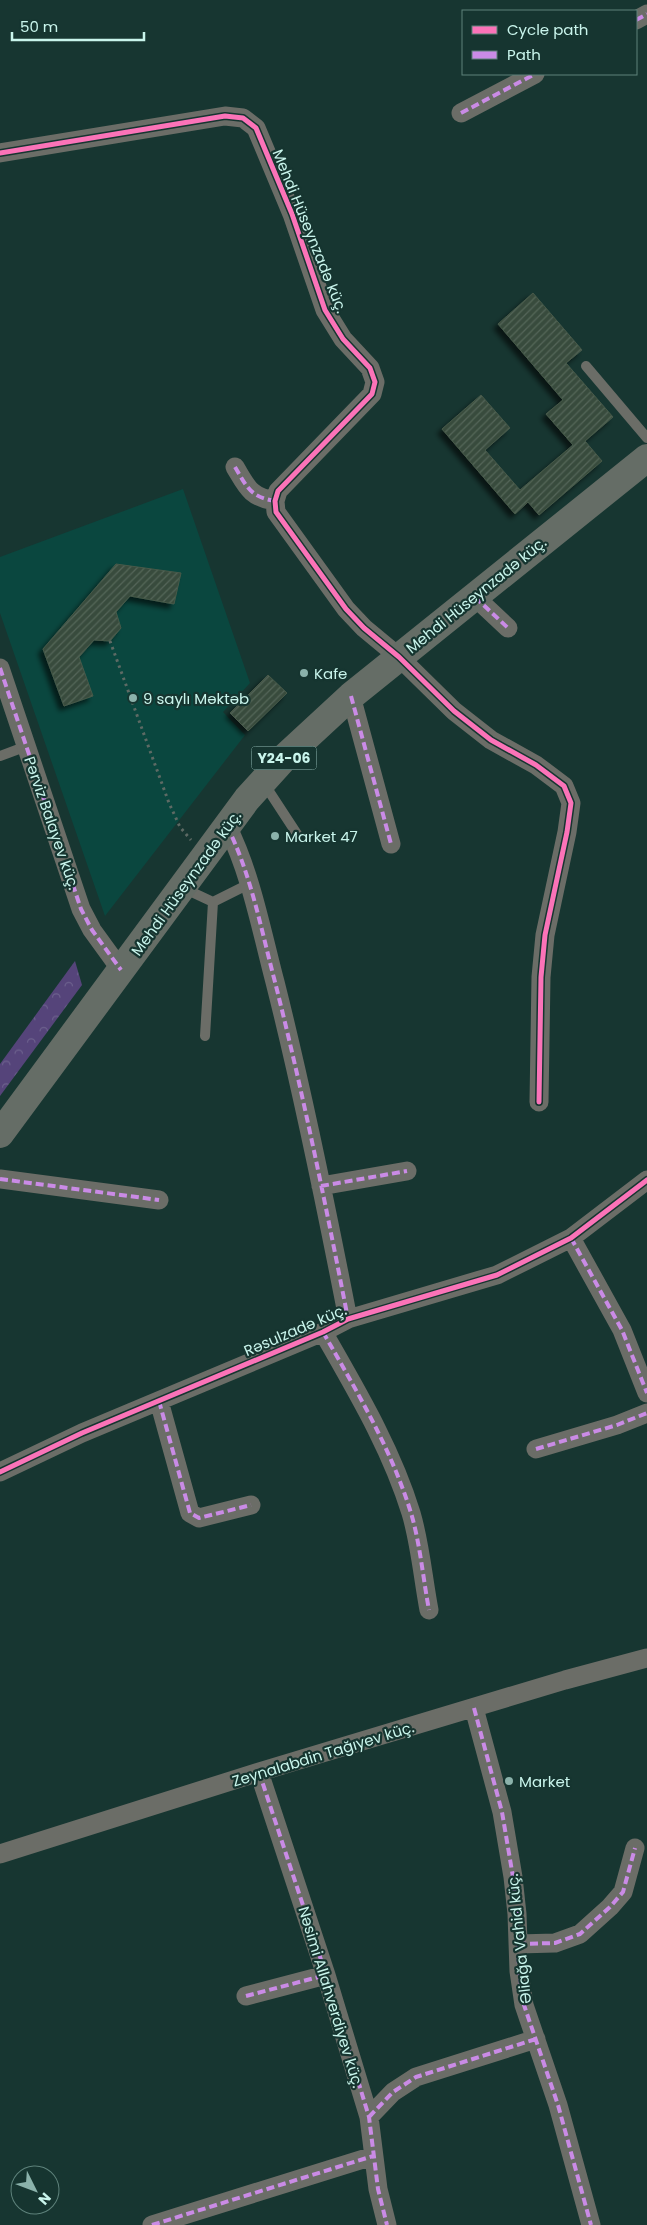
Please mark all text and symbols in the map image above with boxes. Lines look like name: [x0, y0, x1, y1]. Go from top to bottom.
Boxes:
scale bar: [12, 10, 145, 42]
legend: [462, 10, 637, 75]
text: 50 m: [20, 16, 58, 37]
text: Cycle path: [507, 19, 588, 40]
text: Path: [507, 44, 541, 65]
street label: Mehdi Hüseynzadə küç.: [268, 146, 352, 316]
street label: Mehdi Hüseynzadə küç.: [401, 532, 551, 658]
place label: Kafe: [314, 663, 347, 684]
marker: Kafe: [298, 667, 310, 679]
place label: 9 saylı Məktəb: [143, 688, 249, 709]
marker: 9 saylı Məktəb: [127, 692, 139, 704]
road number: Y24-06: [252, 746, 316, 770]
street label: Pərviz Balayev küç.: [19, 754, 85, 892]
street label: Mehdi Hüseynzadə küç.: [126, 806, 246, 960]
place label: Market 47: [285, 826, 358, 847]
marker: Market 47: [269, 830, 281, 842]
street label: Rəsulzadə küç.: [240, 1299, 350, 1361]
street label: Zeynalabdin Tağıyev küç.: [230, 1716, 416, 1792]
place label: Market: [519, 1771, 570, 1792]
marker: Market: [503, 1775, 515, 1787]
street label: Əliağa Vahid küç.: [502, 1873, 536, 2005]
street label: Nəsimi Allahverdiyev küç.: [293, 1904, 369, 2090]
north arrow: [10, 2165, 60, 2215]
text: N: [34, 2188, 56, 2209]

